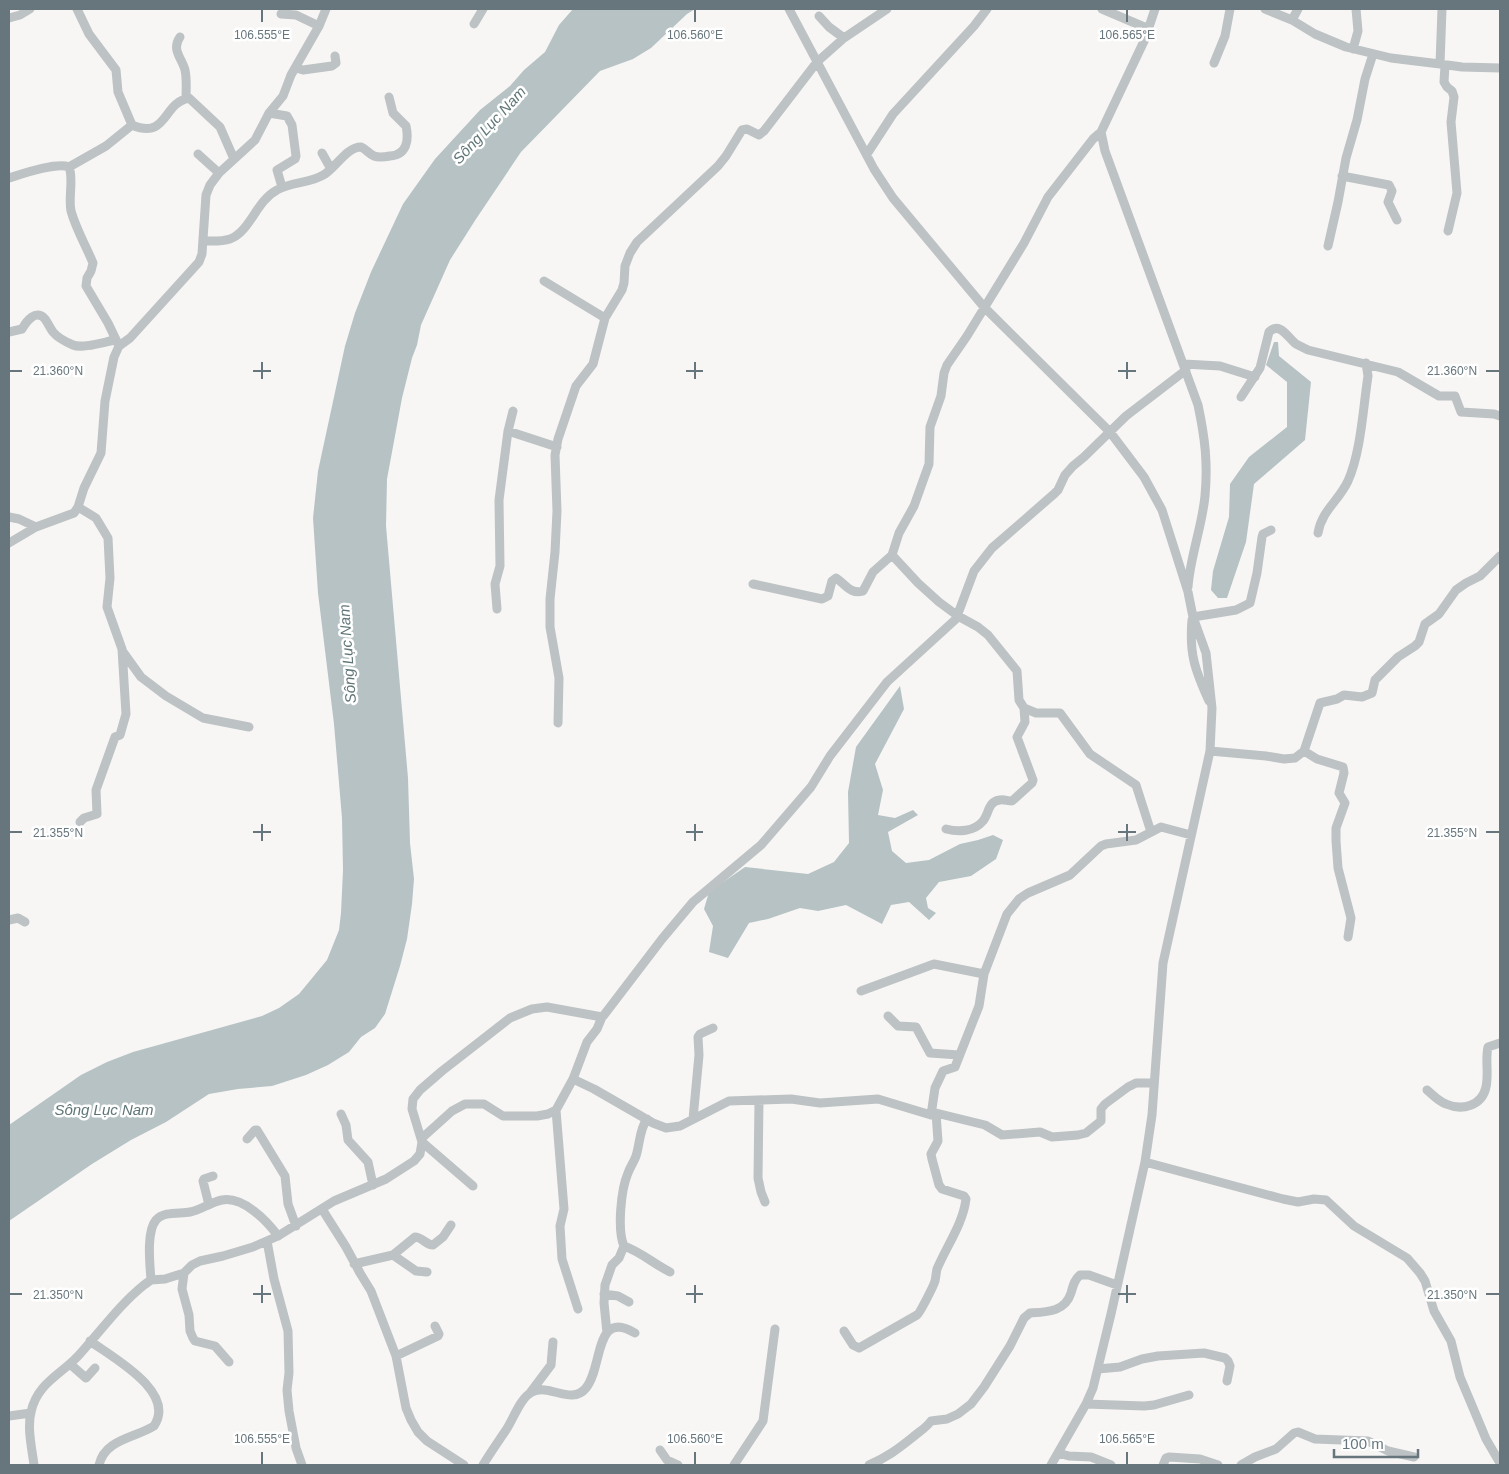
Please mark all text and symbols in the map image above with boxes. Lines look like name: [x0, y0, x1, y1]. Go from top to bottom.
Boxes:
text: 106.555°E: [234, 28, 290, 42]
text: 106.560°E: [667, 28, 723, 42]
text: 106.565°E: [1099, 28, 1155, 42]
water label: Sông Lục Nam: [449, 83, 529, 167]
text: 21.360°N: [33, 364, 83, 378]
text: 21.360°N: [1427, 364, 1477, 378]
water label: Sông Lục Nam: [335, 604, 359, 704]
text: 21.355°N: [33, 826, 83, 840]
text: 21.355°N: [1427, 826, 1477, 840]
water label: Sông Lục Nam: [54, 1101, 154, 1118]
text: 21.350°N: [33, 1288, 83, 1302]
text: 21.350°N: [1427, 1288, 1477, 1302]
scale bar: [1334, 1426, 1418, 1458]
text: 106.555°E: [234, 1432, 290, 1446]
text: 106.560°E: [667, 1432, 723, 1446]
text: 106.565°E: [1099, 1432, 1155, 1446]
text: 100 m: [1342, 1435, 1384, 1452]

